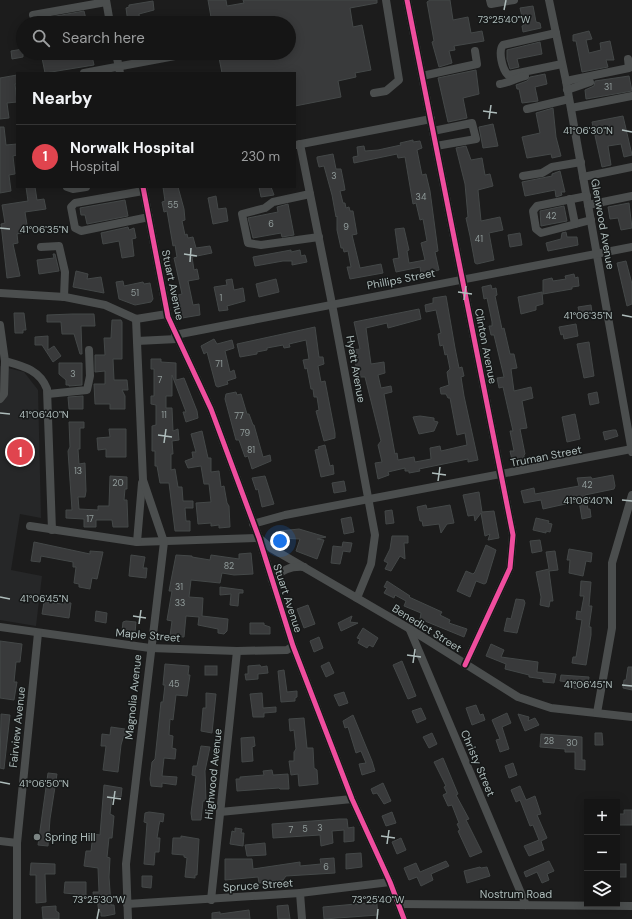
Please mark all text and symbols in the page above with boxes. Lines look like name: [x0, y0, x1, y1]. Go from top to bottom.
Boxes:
text: 73°25'40"W: [478, 13, 531, 26]
search box: [16, 16, 296, 60]
icon: search: [30, 27, 52, 49]
text: Search here: [62, 28, 145, 48]
house number: 31: [604, 81, 612, 93]
text: Nearby: [32, 87, 92, 109]
text: 41°06'30"N: [563, 124, 613, 137]
text: Norwalk Hospital: [70, 138, 194, 158]
text: 1: [43, 148, 47, 165]
text: 230 m: [241, 148, 280, 165]
text: Hospital: [70, 158, 119, 175]
house number: 3: [331, 170, 337, 182]
street label: Glenwood Avenue: [588, 178, 618, 270]
house number: 34: [416, 191, 427, 203]
house number: 55: [168, 199, 178, 211]
house number: 42: [546, 210, 556, 222]
house number: 6: [268, 218, 274, 230]
house number: 9: [343, 221, 349, 233]
text: 41°06'35"N: [20, 223, 69, 236]
house number: 41: [475, 233, 483, 245]
street label: Stuart Avenue: [159, 248, 187, 322]
street label: Phillips Street: [366, 266, 436, 292]
house number: 51: [131, 287, 139, 299]
house number: 1: [220, 292, 223, 304]
street label: Clinton Avenue: [472, 307, 500, 385]
text: 41°06'35"N: [564, 309, 613, 322]
street label: Hyatt Avenue: [343, 334, 369, 404]
house number: 71: [215, 358, 223, 370]
house number: 3: [70, 368, 76, 380]
house number: 7: [158, 374, 163, 386]
text: 41°06'40"N: [19, 408, 69, 421]
house number: 11: [161, 409, 167, 421]
house number: 77: [234, 410, 244, 422]
house number: 79: [240, 427, 250, 439]
pin: 1: [7, 437, 33, 467]
street label: Truman Street: [509, 442, 583, 470]
house number: 81: [247, 444, 255, 456]
house number: 13: [74, 465, 82, 477]
house number: 20: [112, 477, 124, 489]
house number: 42: [582, 479, 592, 491]
text: 41°06'40"N: [563, 494, 613, 507]
house number: 17: [86, 513, 94, 525]
your location: [270, 531, 290, 551]
house number: 82: [224, 560, 234, 572]
street label: Stuart Avenue: [270, 562, 306, 634]
house number: 31: [175, 581, 183, 593]
text: 41°06'45"N: [20, 592, 68, 605]
house number: 33: [175, 597, 185, 609]
street label: Benedict Street: [390, 601, 464, 655]
street label: Maple Street: [115, 625, 181, 645]
street label: Magnolia Avenue: [122, 654, 144, 740]
house number: 45: [169, 678, 179, 690]
text: 41°06'45"N: [564, 678, 612, 691]
street label: Fairview Avenue: [6, 686, 28, 768]
street label: Highwood Avenue: [201, 728, 225, 820]
street label: Christy Street: [458, 728, 498, 798]
house number: 28: [544, 735, 554, 747]
house number: 30: [566, 737, 578, 749]
text: 41°06'50"N: [19, 777, 69, 790]
map controls: [584, 799, 620, 907]
button: +: [584, 799, 620, 835]
house number: 3: [317, 822, 323, 834]
house number: 5: [302, 823, 308, 835]
house number: 7: [289, 824, 294, 836]
place label: Spring Hill: [45, 830, 95, 844]
marker: Spring Hill: [32, 832, 42, 842]
button: −: [584, 835, 620, 871]
house number: 6: [323, 861, 329, 873]
button: layers: [584, 871, 620, 907]
street label: Spruce Street: [222, 876, 294, 894]
street label: Nostrum Road: [480, 887, 552, 901]
text: 73°25'30"W: [72, 893, 126, 906]
text: 73°25'40"W: [352, 893, 405, 906]

